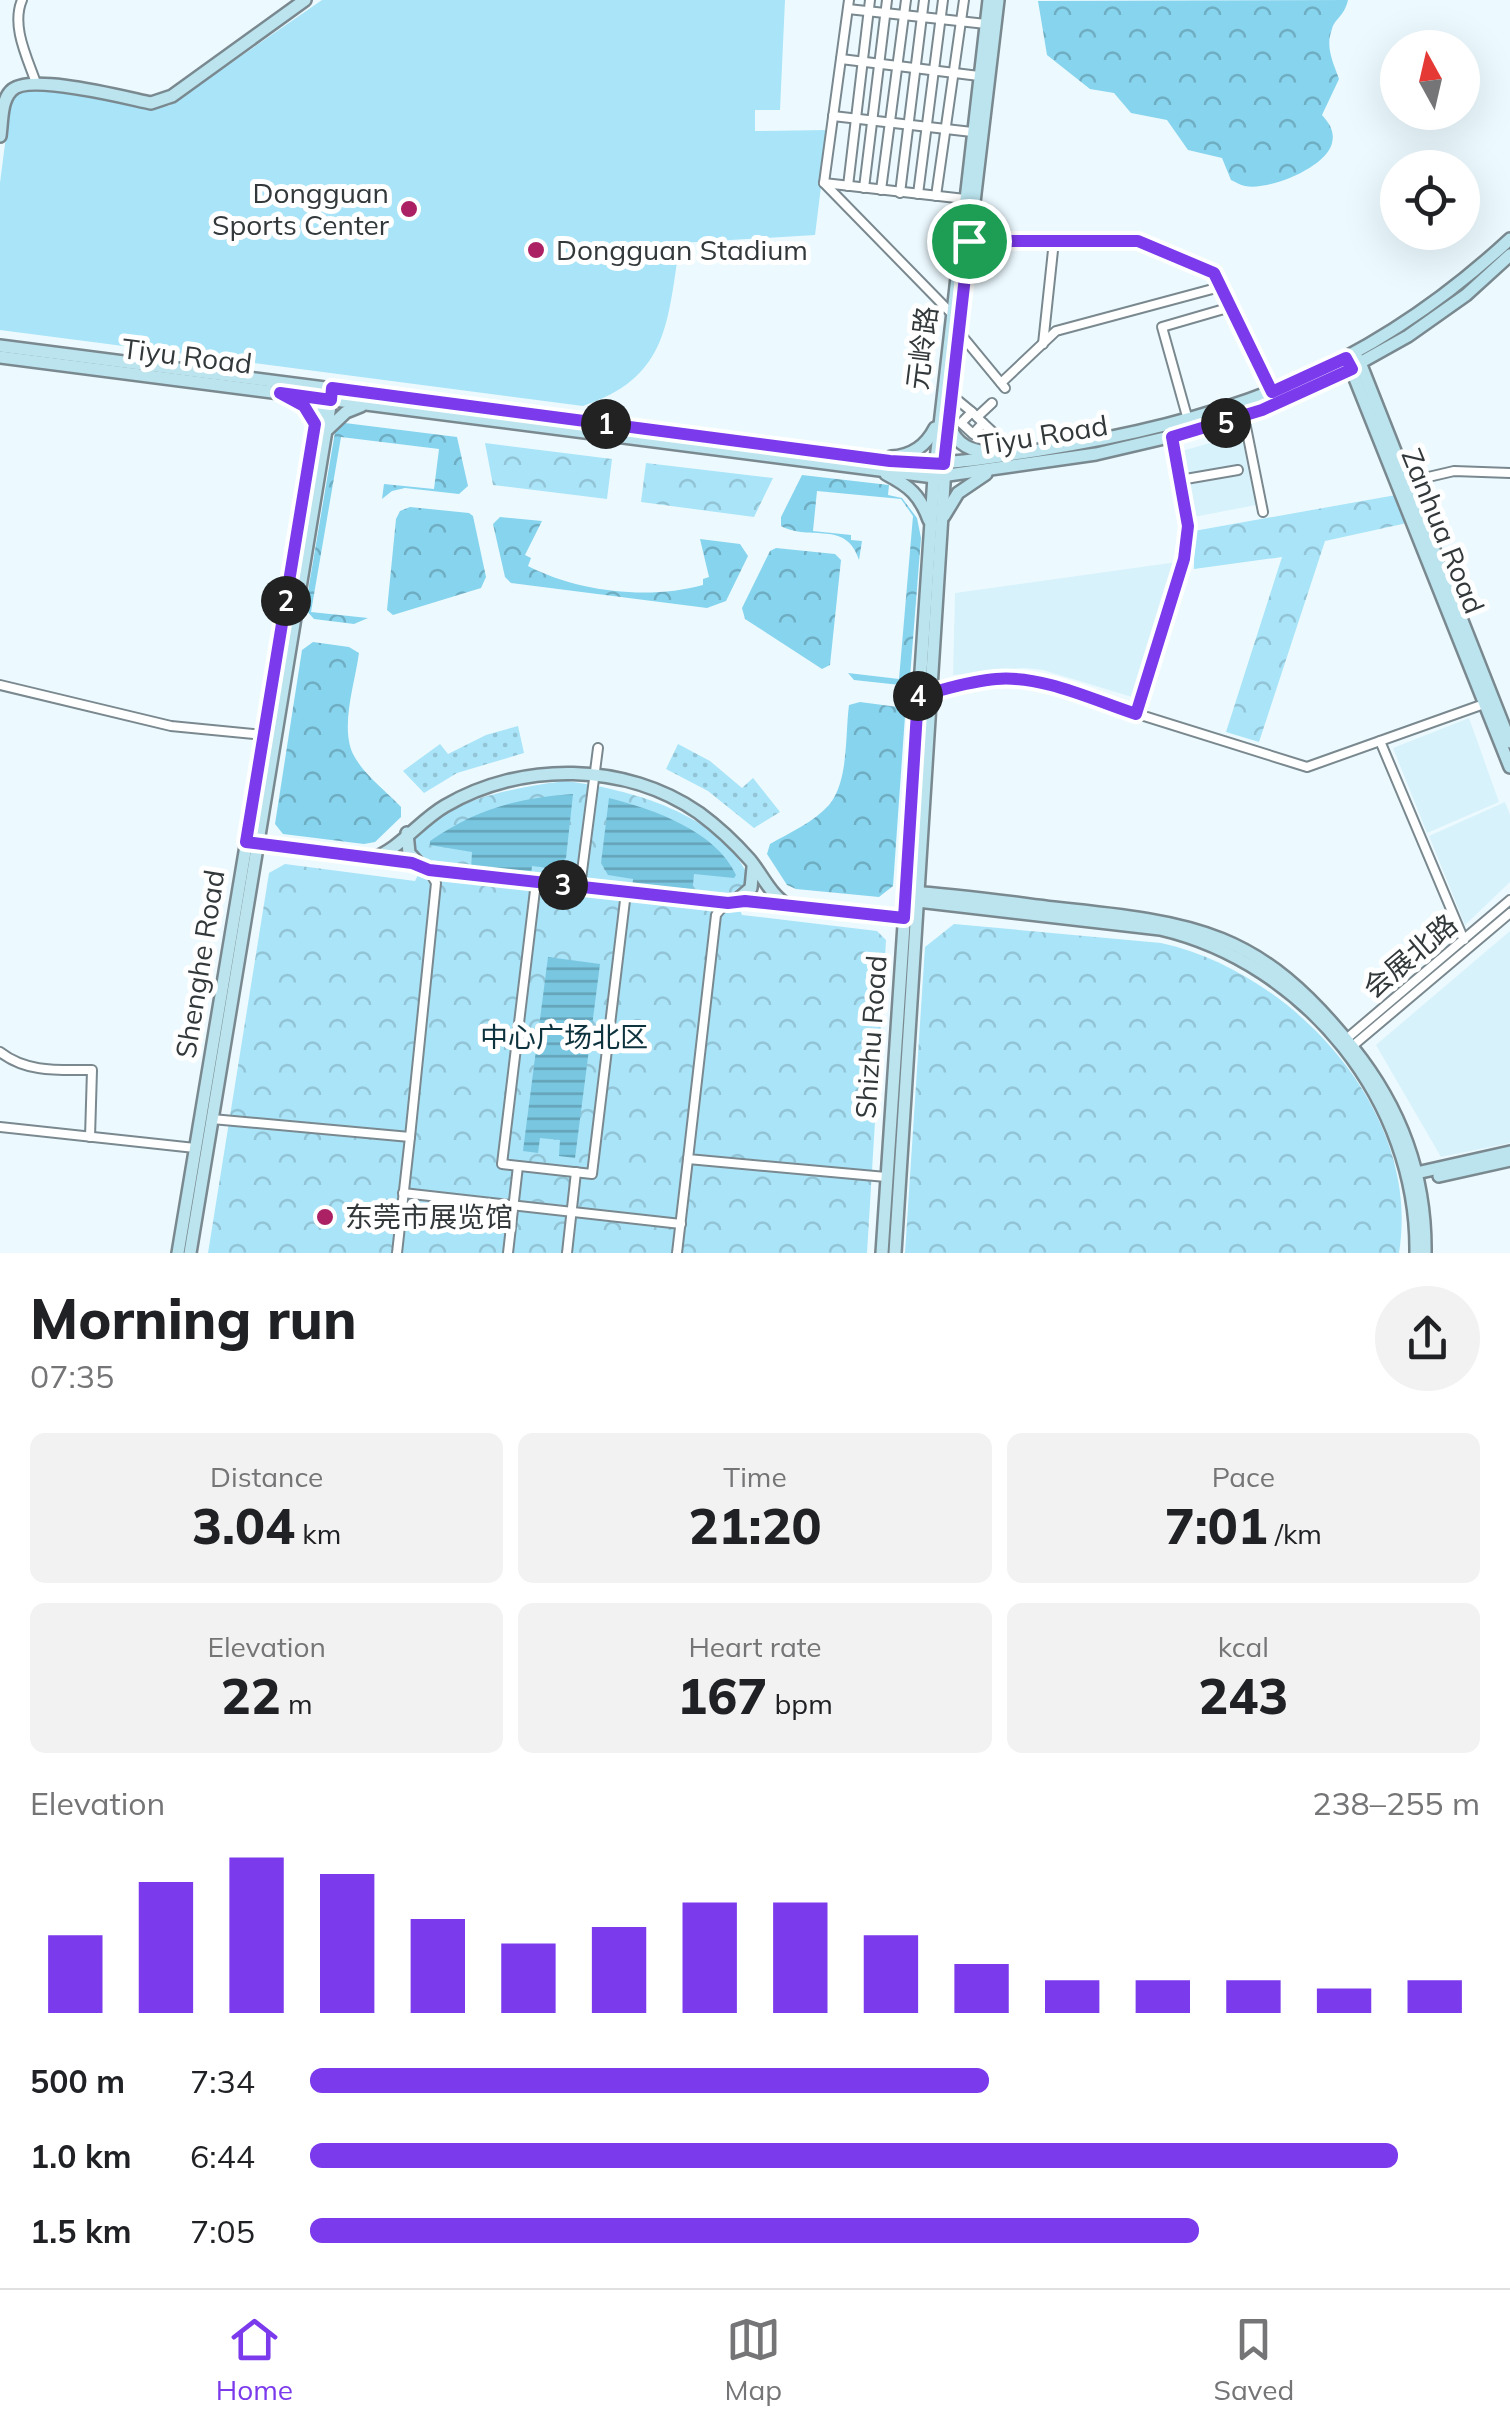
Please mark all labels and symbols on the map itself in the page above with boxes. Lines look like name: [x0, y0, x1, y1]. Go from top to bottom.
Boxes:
north arrow: [1380, 30, 1480, 130]
place label: Dongguan Sports Center: [212, 175, 390, 242]
marker: Dongguan Sports Center: [398, 198, 420, 220]
pin: [927, 199, 1012, 284]
place label: Dongguan Stadium: [556, 232, 808, 267]
marker: Dongguan Stadium: [525, 239, 547, 261]
street label: 元岭路: [899, 304, 944, 392]
street label: Tiyu Road: [120, 330, 254, 381]
pin: 5: [1201, 398, 1251, 448]
pin: 1: [581, 399, 631, 449]
street label: Tiyu Road: [976, 407, 1110, 462]
street label: Zanhua Road: [1394, 443, 1492, 618]
pin: 2: [261, 576, 311, 626]
pin: 4: [893, 671, 943, 721]
pin: 3: [538, 860, 588, 910]
street label: Shenghe Road: [167, 867, 232, 1060]
street label: 会展北路: [1356, 906, 1464, 1005]
street label: Shizhu Road: [847, 954, 894, 1120]
park label: 中心广场北区: [480, 1019, 648, 1054]
place label: 东莞市展览馆: [345, 1199, 513, 1234]
marker: 东莞市展览馆: [314, 1206, 336, 1228]

